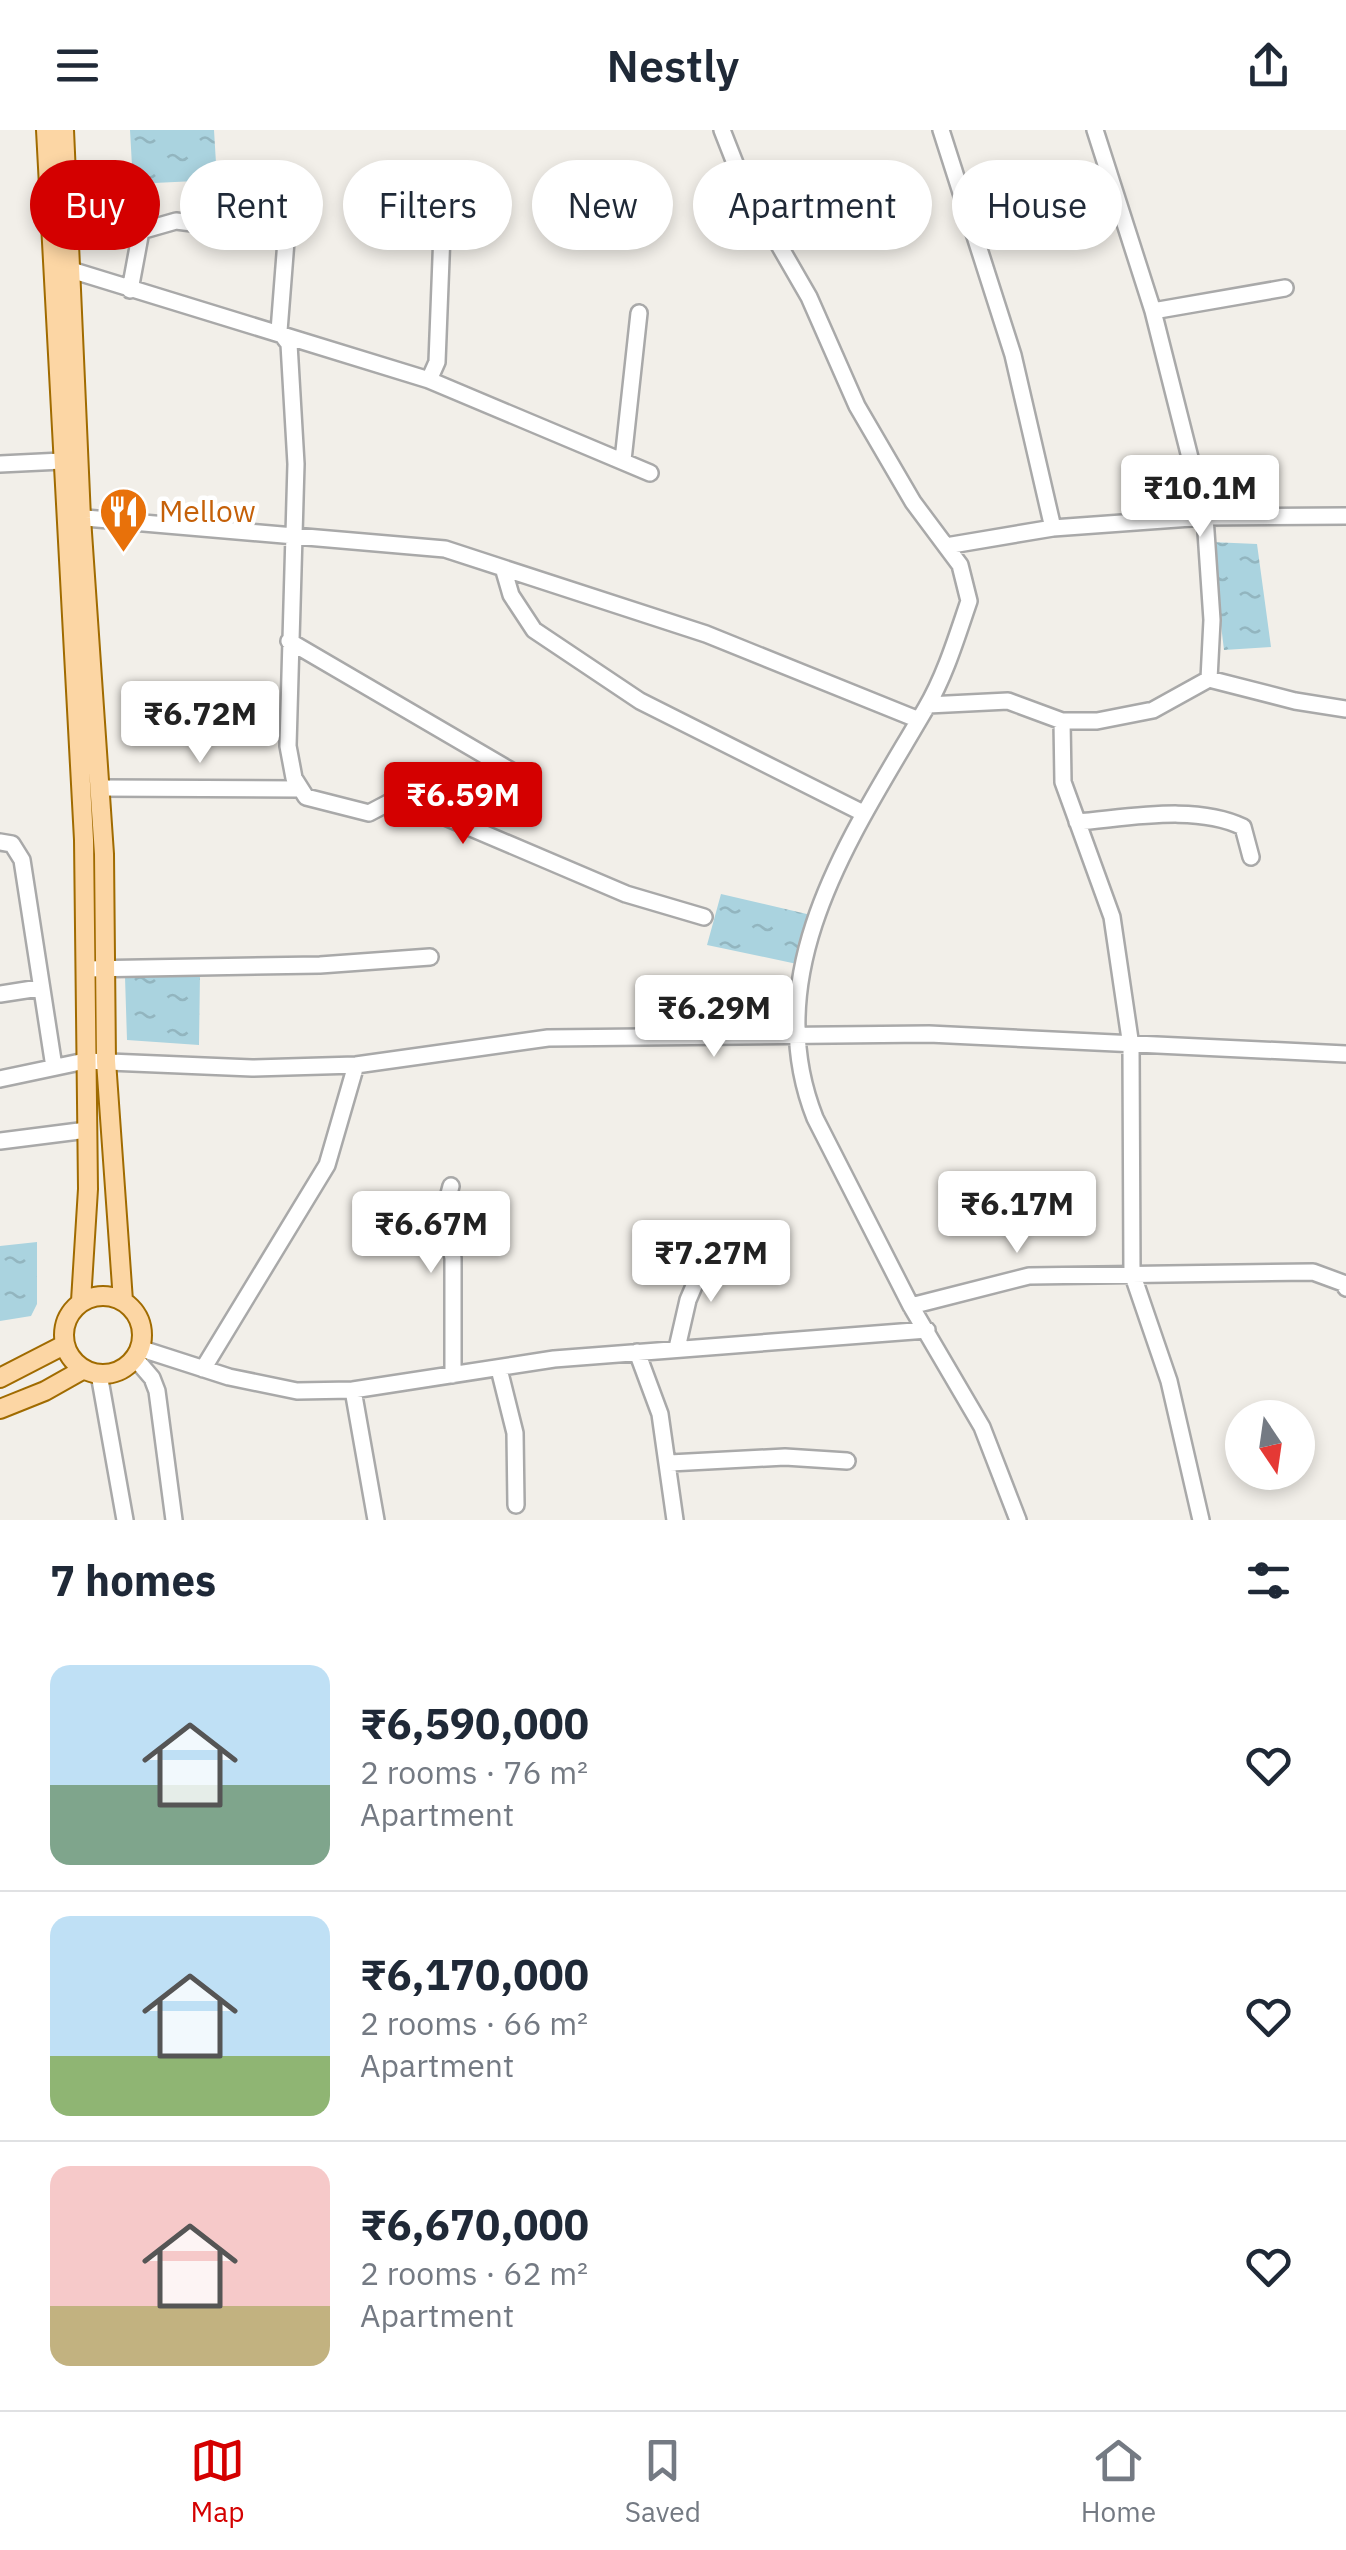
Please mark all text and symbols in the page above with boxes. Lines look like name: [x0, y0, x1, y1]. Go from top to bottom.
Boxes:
text: Nestly: [607, 36, 739, 94]
icon: menu: [50, 38, 105, 93]
icon: share: [1241, 38, 1296, 93]
chip: Buy: [30, 160, 160, 250]
chip: Rent: [180, 160, 323, 250]
chip: Filters: [343, 160, 512, 250]
chip: New: [532, 160, 673, 250]
chip: Apartment: [693, 160, 932, 250]
chip: House: [952, 160, 1122, 250]
pin: ₹10.1M: [1119, 455, 1281, 540]
text: ₹10.1M: [1143, 466, 1257, 508]
restaurant icon: Mellow: [98, 486, 150, 554]
place label: Mellow: [159, 491, 256, 530]
pin: ₹6.72M: [119, 681, 281, 766]
text: ₹6.72M: [143, 692, 257, 734]
pin: ₹6.59M: [382, 762, 544, 847]
text: ₹6.59M: [406, 773, 520, 815]
pin: ₹6.29M: [633, 975, 795, 1060]
text: ₹6.29M: [657, 986, 771, 1028]
pin: ₹6.17M: [936, 1171, 1098, 1256]
text: ₹6.17M: [960, 1182, 1074, 1224]
pin: ₹6.67M: [350, 1191, 512, 1276]
text: ₹6.67M: [374, 1202, 488, 1244]
pin: ₹7.27M: [630, 1220, 792, 1305]
text: ₹7.27M: [654, 1231, 768, 1273]
north arrow: [1225, 1400, 1315, 1490]
map controls: [1225, 1400, 1315, 1490]
text: 7 homes: [50, 1553, 216, 1608]
icon: filters: [1241, 1553, 1296, 1608]
text: ₹6,590,000: [360, 1696, 589, 1751]
icon: home: [130, 1705, 250, 1825]
icon: heart: [1241, 1738, 1296, 1793]
text: 2 rooms · 76 m²: [360, 1751, 588, 1793]
text: Apartment: [360, 1793, 514, 1835]
text: ₹6,170,000: [360, 1947, 589, 2002]
icon: home: [130, 1956, 250, 2076]
icon: heart: [1241, 1989, 1296, 2044]
text: 2 rooms · 66 m²: [360, 2002, 588, 2044]
text: Apartment: [360, 2044, 514, 2086]
text: ₹6,670,000: [360, 2197, 589, 2252]
icon: home: [130, 2206, 250, 2326]
icon: heart: [1241, 2239, 1296, 2294]
text: 2 rooms · 62 m²: [360, 2252, 588, 2294]
text: Apartment: [360, 2294, 514, 2336]
tab: Map: [190, 2433, 245, 2530]
tab: Saved: [625, 2433, 701, 2530]
tab: Home: [1081, 2433, 1156, 2530]

